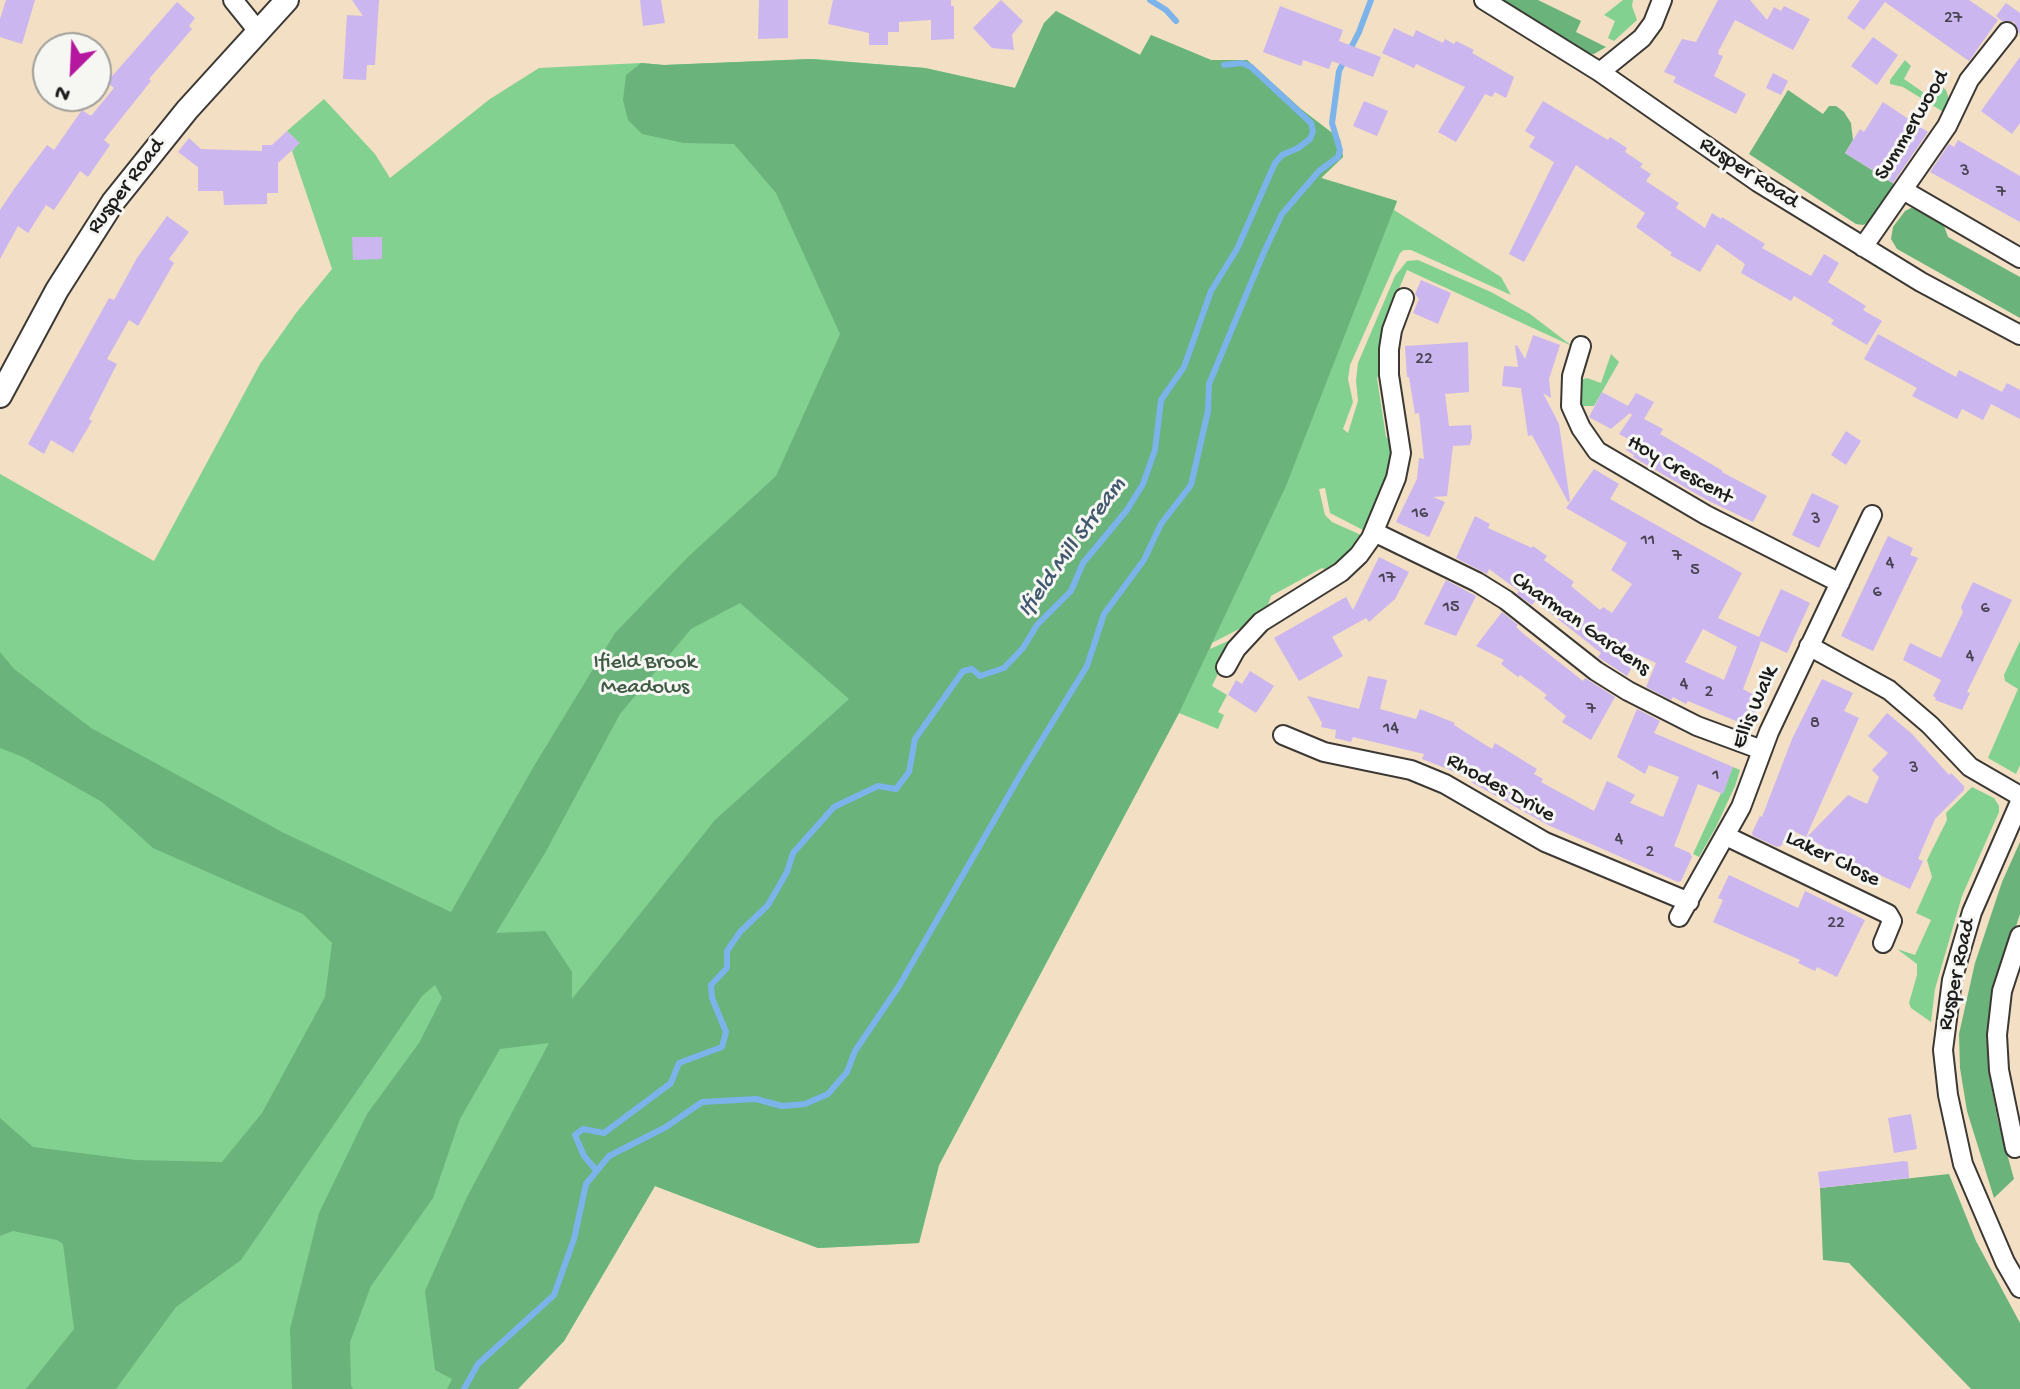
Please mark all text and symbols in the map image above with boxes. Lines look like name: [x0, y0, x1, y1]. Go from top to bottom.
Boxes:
house number: 27: [1944, 8, 1962, 30]
north arrow: [32, 32, 112, 112]
street label: Summerwood: [1870, 66, 1956, 186]
text: N: [51, 77, 75, 107]
street label: Rusper Road: [1693, 132, 1803, 216]
street label: Rusper Road: [82, 134, 172, 240]
house number: 3: [1960, 161, 1970, 183]
house number: 7: [1996, 182, 2006, 204]
house number: 22: [1415, 349, 1433, 371]
street label: Hoy Crescent: [1622, 430, 1736, 512]
water label: Ifield Mill Stream: [1013, 472, 1133, 624]
house number: 16: [1412, 503, 1428, 525]
house number: 3: [1811, 509, 1821, 531]
house number: 11: [1641, 530, 1655, 552]
house number: 7: [1672, 546, 1682, 568]
house number: 4: [1886, 553, 1894, 575]
house number: 5: [1690, 560, 1700, 582]
street label: Charman Gardens: [1505, 567, 1655, 683]
house number: 17: [1379, 568, 1395, 590]
house number: 6: [1872, 582, 1882, 604]
house number: 15: [1443, 597, 1459, 619]
house number: 6: [1980, 598, 1990, 620]
house number: 4: [1966, 646, 1974, 668]
park label: Ifield Brook Meadows: [594, 651, 696, 702]
street label: Ellis Walk: [1727, 663, 1785, 753]
house number: 4: [1680, 674, 1688, 696]
house number: 2: [1705, 682, 1713, 704]
house number: 7: [1586, 699, 1596, 721]
house number: 8: [1810, 713, 1820, 735]
house number: 14: [1383, 718, 1399, 740]
street label: Rhodes Drive: [1441, 748, 1559, 830]
house number: 3: [1909, 758, 1919, 780]
house number: 1: [1712, 765, 1720, 787]
street label: Laker Close: [1780, 826, 1884, 894]
house number: 4: [1615, 829, 1623, 851]
house number: 2: [1646, 842, 1654, 864]
house number: 22: [1827, 913, 1845, 935]
street label: Rusper Road: [1933, 917, 1983, 1033]

